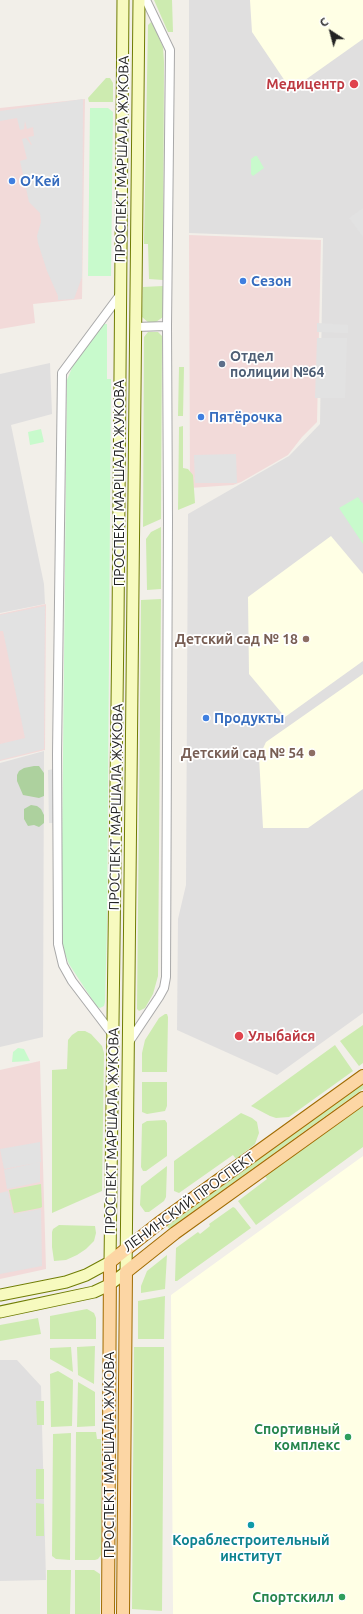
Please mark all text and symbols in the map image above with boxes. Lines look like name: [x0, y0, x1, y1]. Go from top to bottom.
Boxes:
north arrow: [311, 12, 351, 52]
text: С: [318, 15, 330, 29]
street label: ПРОСПЕКТ МАРШАЛА ЖУКОВА: [112, 56, 132, 262]
place label: Медицентр: [266, 76, 345, 92]
marker: Медицентр: [348, 78, 360, 90]
place label: О’Кей: [20, 173, 60, 189]
marker: О’Кей: [7, 176, 17, 186]
place label: Сезон: [251, 273, 292, 289]
marker: Сезон: [238, 276, 248, 286]
place label: Отдел полиции №64: [230, 348, 324, 380]
marker: Отдел полиции №64: [217, 359, 227, 369]
street label: ПРОСПЕКТ МАРШАЛА ЖУКОВА: [111, 380, 127, 586]
place label: Пятёрочка: [209, 409, 282, 425]
marker: Пятёрочка: [196, 412, 206, 422]
place label: Детский сад № 18: [175, 631, 298, 647]
marker: Детский сад № 18: [301, 634, 311, 644]
street label: ПРОСПЕКТ МАРШАЛА ЖУКОВА: [106, 704, 126, 910]
place label: Продукты: [214, 710, 284, 726]
marker: Продукты: [201, 713, 211, 723]
place label: Детский сад № 54: [181, 745, 304, 761]
marker: Детский сад № 54: [307, 748, 317, 758]
street label: ПРОСПЕКТ МАРШАЛА ЖУКОВА: [102, 1028, 122, 1234]
place label: Улыбайся: [248, 1028, 315, 1044]
marker: Улыбайся: [233, 1030, 245, 1042]
street label: ЛЕНИНСКИЙ ПРОСПЕКТ: [120, 1149, 258, 1255]
street label: ПРОСПЕКТ МАРШАЛА ЖУКОВА: [101, 1352, 117, 1558]
place label: Спортивный комплекс: [254, 1421, 340, 1454]
marker: Спортивный комплекс: [343, 1432, 353, 1442]
marker: Кораблестроительный институт: [246, 1520, 256, 1530]
place label: Кораблестроительный институт: [172, 1532, 330, 1564]
place label: Спортскилл: [252, 1589, 334, 1605]
marker: Спортскилл: [337, 1592, 347, 1602]

